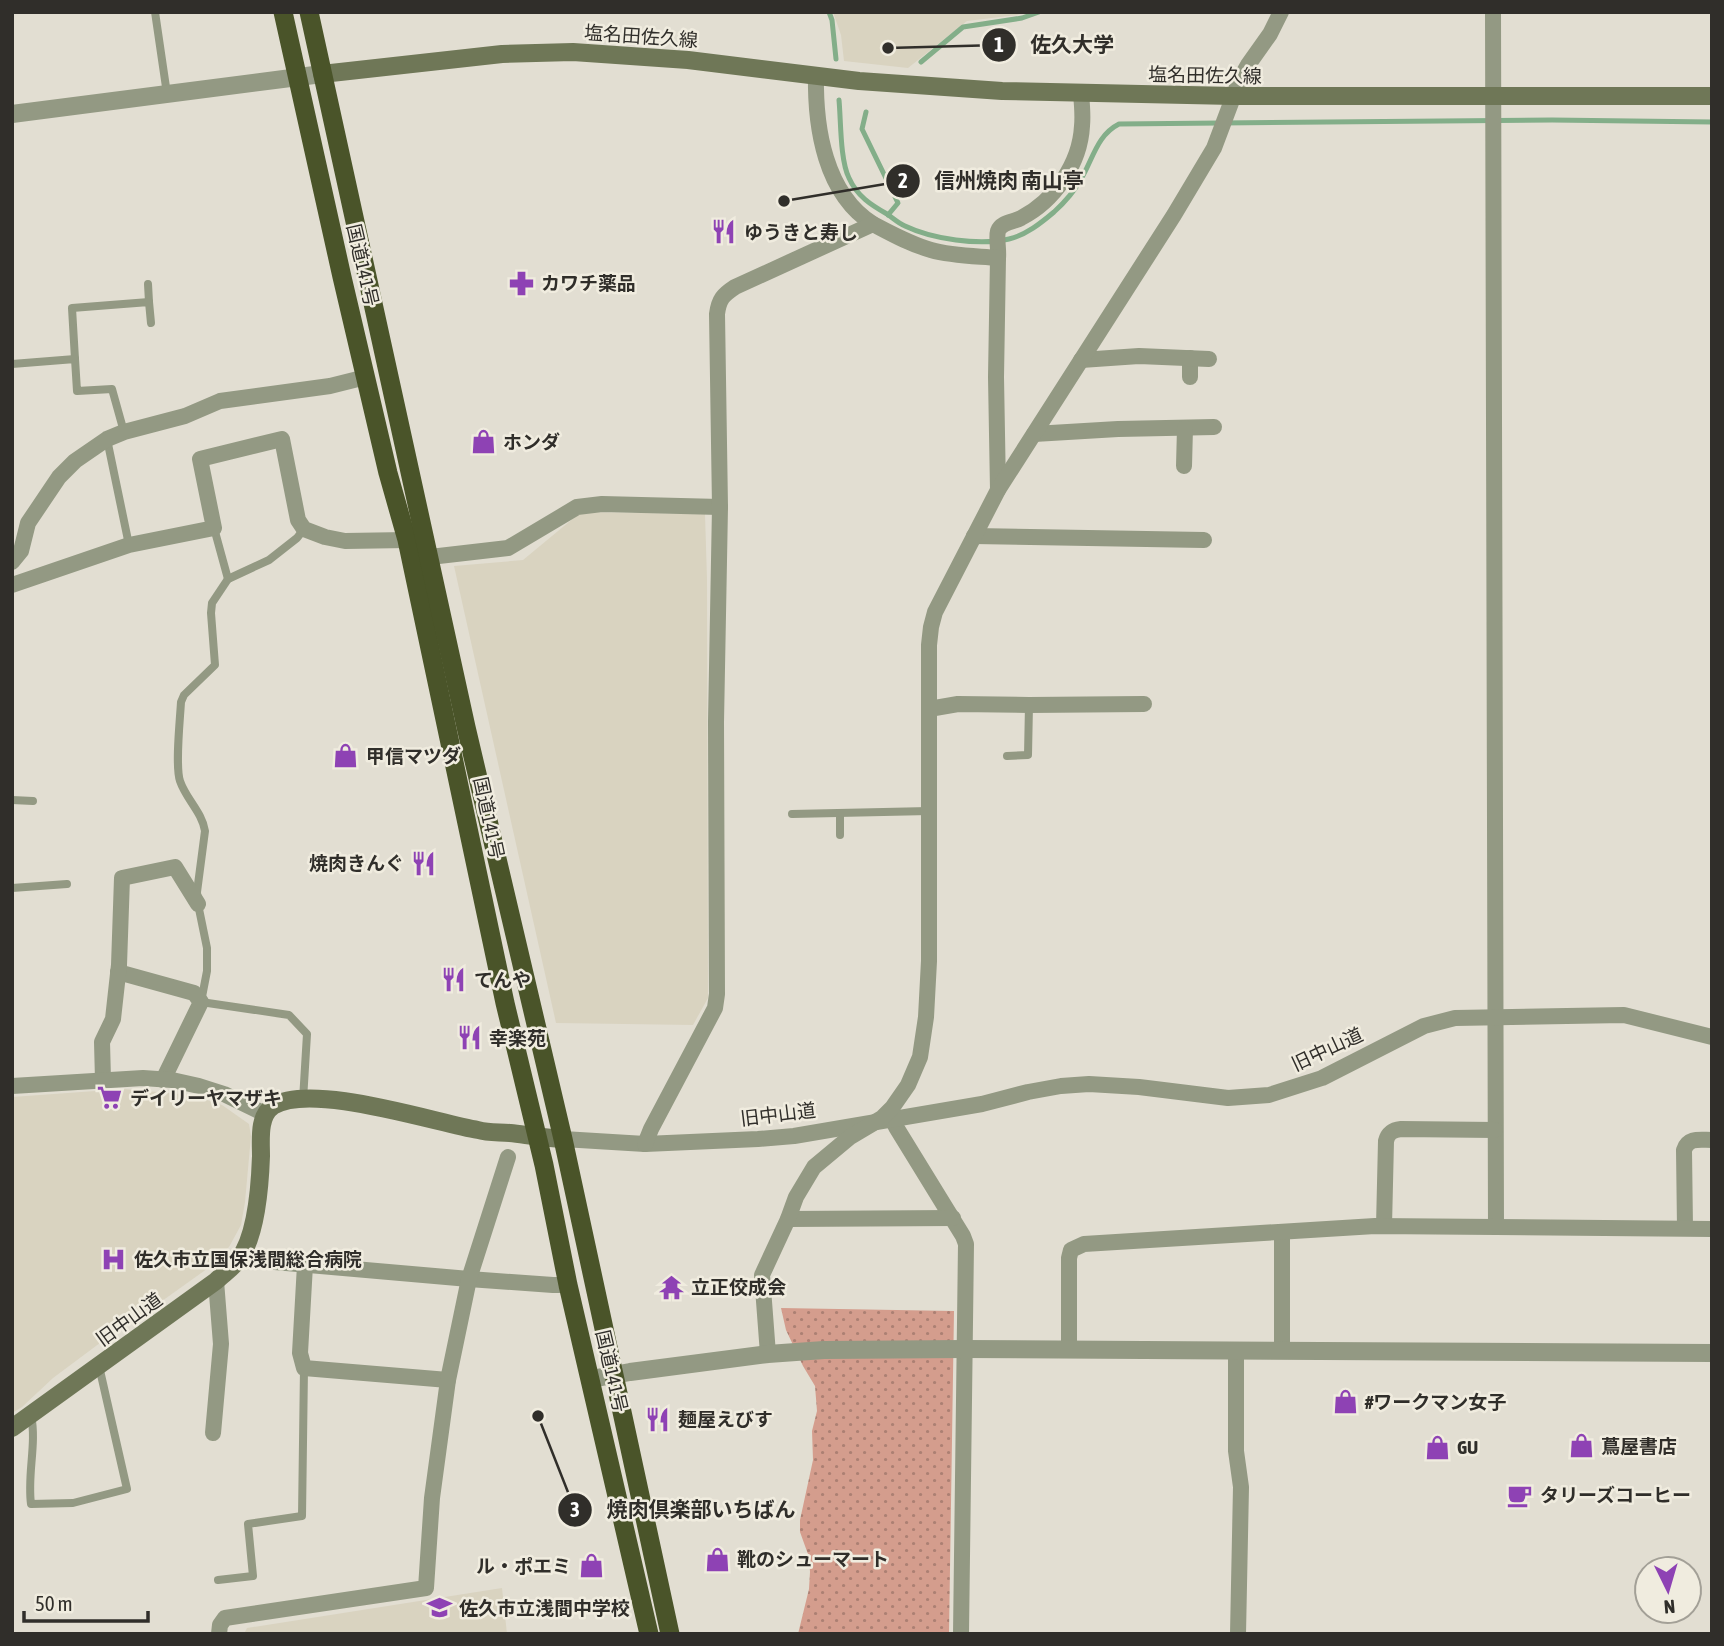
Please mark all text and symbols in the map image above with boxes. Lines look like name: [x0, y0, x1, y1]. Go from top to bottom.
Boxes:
street label: 塩名田佐久線: [583, 21, 699, 51]
callout: 佐久大学: [981, 24, 1128, 66]
text: 1: [994, 32, 1004, 56]
text: 佐久大学: [1030, 32, 1114, 56]
street label: 塩名田佐久線: [1148, 63, 1262, 87]
callout: 信州焼肉 南山亭: [885, 160, 1098, 202]
text: 2: [898, 168, 908, 192]
text: 信州焼肉 南山亭: [934, 168, 1084, 192]
restaurant icon: ゆうきと寿し: [710, 218, 738, 246]
place label: ゆうきと寿し: [744, 221, 858, 243]
street label: 国道141号: [343, 222, 383, 308]
pharmacy icon: カワチ薬品: [507, 269, 535, 297]
place label: カワチ薬品: [541, 272, 636, 294]
shop icon: ホンダ: [469, 428, 497, 456]
place label: ホンダ: [503, 431, 560, 453]
shop icon: 甲信マツダ: [332, 742, 360, 770]
place label: 甲信マツダ: [366, 745, 461, 767]
street label: 国道141号: [470, 775, 508, 861]
restaurant icon: 焼肉きんぐ: [410, 849, 438, 877]
place label: 焼肉きんぐ: [309, 852, 404, 874]
restaurant icon: てんや: [440, 966, 468, 994]
place label: てんや: [474, 969, 531, 991]
street label: 旧中山道: [1288, 1023, 1366, 1075]
restaurant icon: 幸楽苑: [455, 1024, 483, 1052]
place label: 幸楽苑: [489, 1027, 546, 1049]
supermarket icon: デイリーヤマザキ: [96, 1084, 124, 1112]
place label: デイリーヤマザキ: [130, 1087, 282, 1109]
street label: 旧中山道: [739, 1098, 817, 1130]
hospital icon: 佐久市立国保浅間総合病院: [100, 1245, 128, 1273]
place label: 佐久市立国保浅間総合病院: [134, 1248, 362, 1270]
temple icon: 立正佼成会: [657, 1273, 685, 1301]
place label: 立正佼成会: [691, 1276, 786, 1298]
street label: 旧中山道: [92, 1288, 166, 1350]
street label: 国道141号: [592, 1328, 632, 1414]
shop icon: #ワークマン女子: [1331, 1388, 1359, 1416]
place label: #ワークマン女子: [1364, 1391, 1506, 1413]
restaurant icon: 麺屋えびす: [644, 1405, 672, 1433]
place label: 麺屋えびす: [678, 1408, 773, 1430]
shop icon: 蔦屋書店: [1567, 1432, 1595, 1460]
shop icon: GU: [1423, 1433, 1451, 1461]
place label: 蔦屋書店: [1601, 1435, 1677, 1457]
place label: GU: [1457, 1436, 1478, 1458]
cafe icon: タリーズコーヒー: [1506, 1481, 1534, 1509]
place label: タリーズコーヒー: [1540, 1484, 1691, 1506]
callout: 焼肉倶楽部いちばん: [557, 1489, 809, 1531]
text: 3: [570, 1497, 580, 1521]
text: 焼肉倶楽部いちばん: [607, 1497, 796, 1521]
shop icon: 靴のシューマート: [703, 1545, 731, 1573]
place label: 靴のシューマート: [737, 1548, 889, 1570]
shop icon: ル・ポエミ: [577, 1552, 605, 1580]
place label: ル・ポエミ: [476, 1555, 571, 1577]
north arrow: [1633, 1555, 1703, 1625]
scale bar: [24, 1580, 149, 1624]
text: 50 m: [35, 1591, 73, 1615]
school or university icon: 佐久市立浅間中学校: [425, 1594, 453, 1622]
text: N: [1663, 1595, 1676, 1618]
place label: 佐久市立浅間中学校: [459, 1597, 630, 1619]

